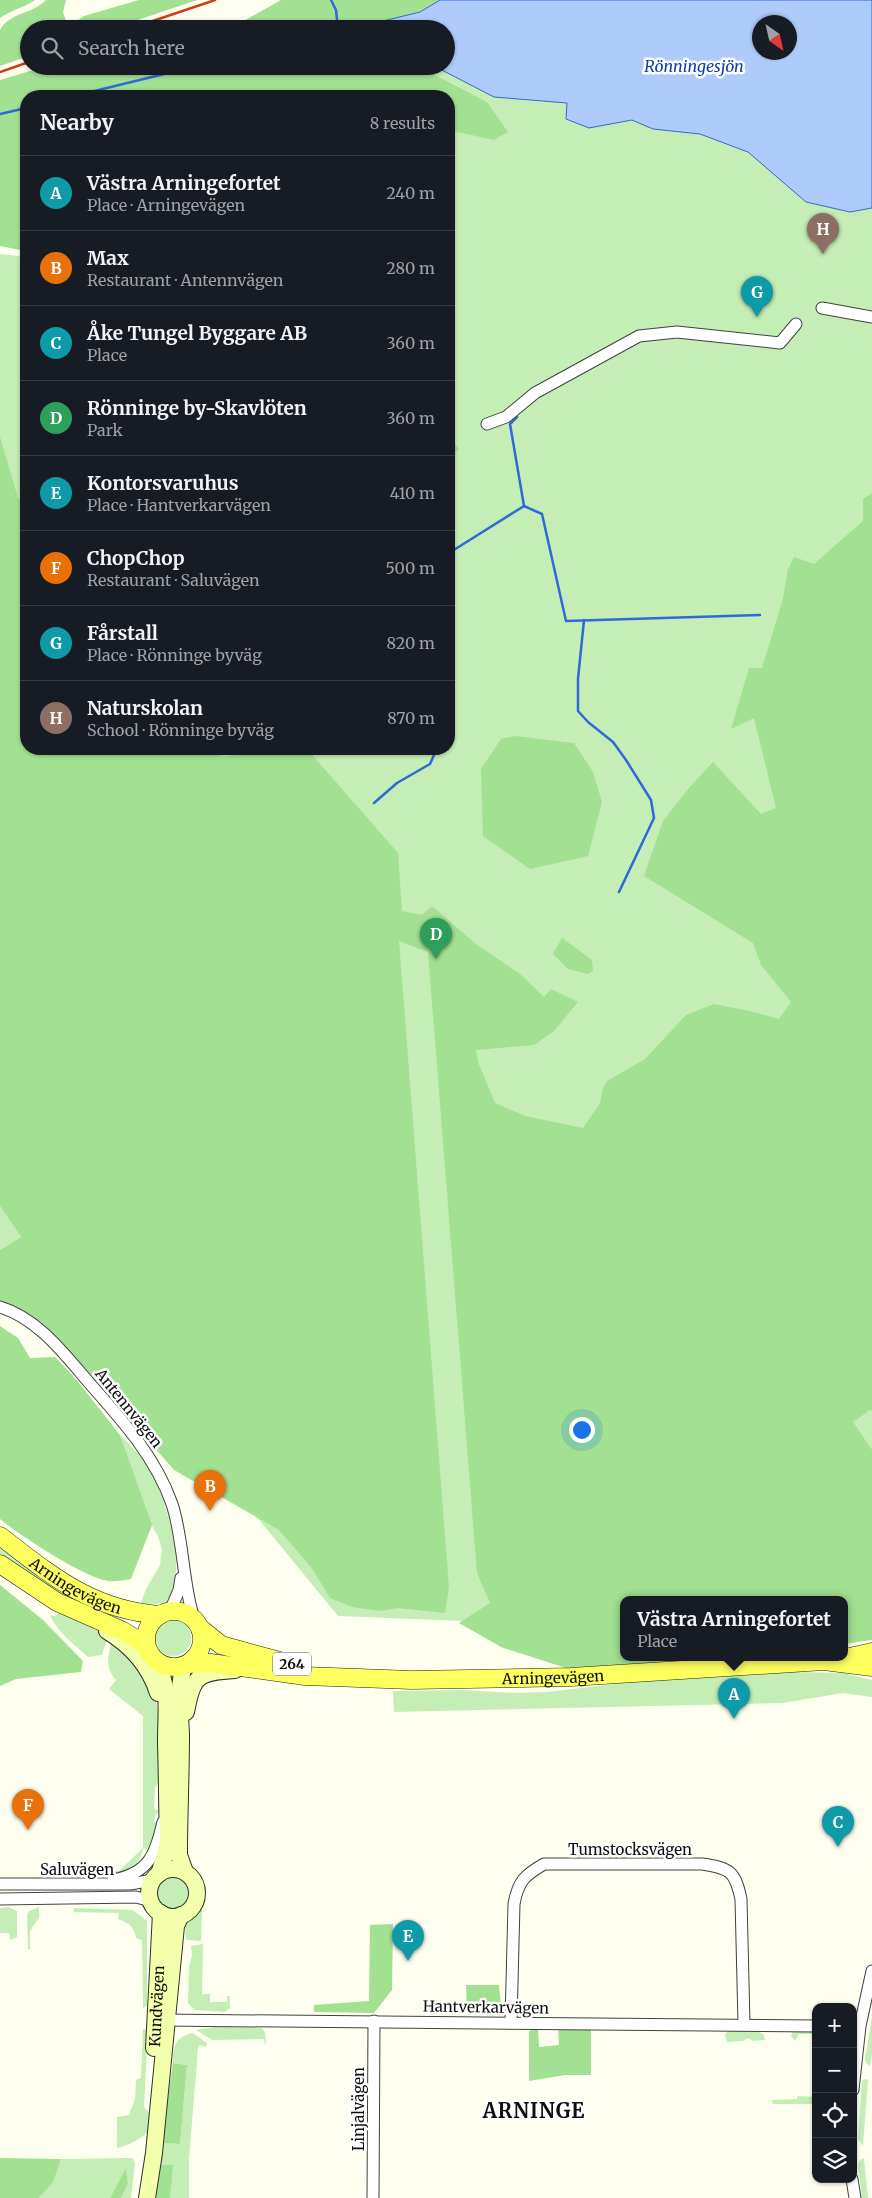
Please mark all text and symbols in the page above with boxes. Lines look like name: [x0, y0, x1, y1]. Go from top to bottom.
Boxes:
north arrow: [752, 15, 797, 60]
search box: [20, 20, 455, 75]
icon: search: [38, 34, 66, 62]
text: Search here: [78, 36, 185, 60]
water label: Rönningesjön: [644, 56, 744, 76]
text: Nearby: [40, 109, 114, 136]
text: 8 results: [370, 113, 435, 133]
text: Västra Arningefortet: [87, 171, 281, 195]
text: A: [50, 183, 62, 203]
text: 240 m: [386, 183, 435, 203]
text: Place · Arningevägen: [87, 195, 245, 215]
pin: H: [807, 213, 839, 254]
text: Max: [87, 246, 129, 270]
text: B: [50, 258, 62, 278]
text: 280 m: [386, 258, 435, 278]
text: Restaurant · Antennvägen: [87, 270, 283, 290]
pin: G: [741, 276, 773, 317]
text: Åke Tungel Byggare AB: [87, 321, 307, 345]
text: C: [51, 333, 61, 353]
text: 360 m: [386, 333, 435, 353]
text: Place: [87, 345, 127, 365]
text: Rönninge by-Skavlöten: [87, 396, 307, 420]
text: D: [50, 408, 62, 428]
text: 360 m: [386, 408, 435, 428]
text: Park: [87, 420, 123, 440]
text: Kontorsvaruhus: [87, 471, 239, 495]
text: E: [51, 483, 61, 503]
text: 410 m: [390, 483, 435, 503]
text: Place · Hantverkarvägen: [87, 495, 271, 515]
text: ChopChop: [87, 546, 185, 570]
text: F: [51, 558, 61, 578]
text: 500 m: [385, 558, 435, 578]
text: Restaurant · Saluvägen: [87, 570, 260, 590]
text: Fårstall: [87, 621, 158, 645]
text: G: [50, 633, 62, 653]
text: 820 m: [387, 633, 435, 653]
text: Place · Rönninge byväg: [87, 645, 262, 665]
text: Naturskolan: [87, 696, 203, 720]
text: H: [49, 708, 63, 728]
text: 870 m: [387, 708, 435, 728]
text: School · Rönninge byväg: [87, 720, 274, 740]
pin: D: [420, 918, 452, 959]
street label: Antennvägen: [91, 1364, 167, 1451]
your location: [569, 1417, 595, 1443]
pin: B: [194, 1470, 226, 1511]
street label: Arningevägen: [25, 1552, 124, 1618]
popup: [620, 1596, 848, 1661]
text: Västra Arningefortet: [637, 1607, 831, 1631]
text: Place: [637, 1631, 677, 1651]
road number: 264: [273, 1652, 311, 1676]
street label: Arningevägen: [501, 1665, 605, 1688]
pin: A: [718, 1678, 750, 1719]
pin: F: [12, 1789, 44, 1830]
pin: C: [822, 1806, 854, 1847]
street label: Tumstocksvägen: [568, 1840, 692, 1859]
street label: Saluvägen: [40, 1860, 114, 1879]
pin: E: [392, 1920, 424, 1961]
street label: Kundvägen: [145, 1965, 168, 2047]
street label: Hantverkarvägen: [423, 1996, 549, 2018]
map controls: [812, 2003, 857, 2183]
button: +: [812, 2003, 857, 2048]
button: −: [812, 2048, 857, 2093]
street label: Linjalvägen: [349, 2067, 368, 2151]
button: locate: [812, 2093, 857, 2138]
district label: ARNINGE: [482, 2098, 585, 2123]
button: layers: [812, 2138, 857, 2183]

